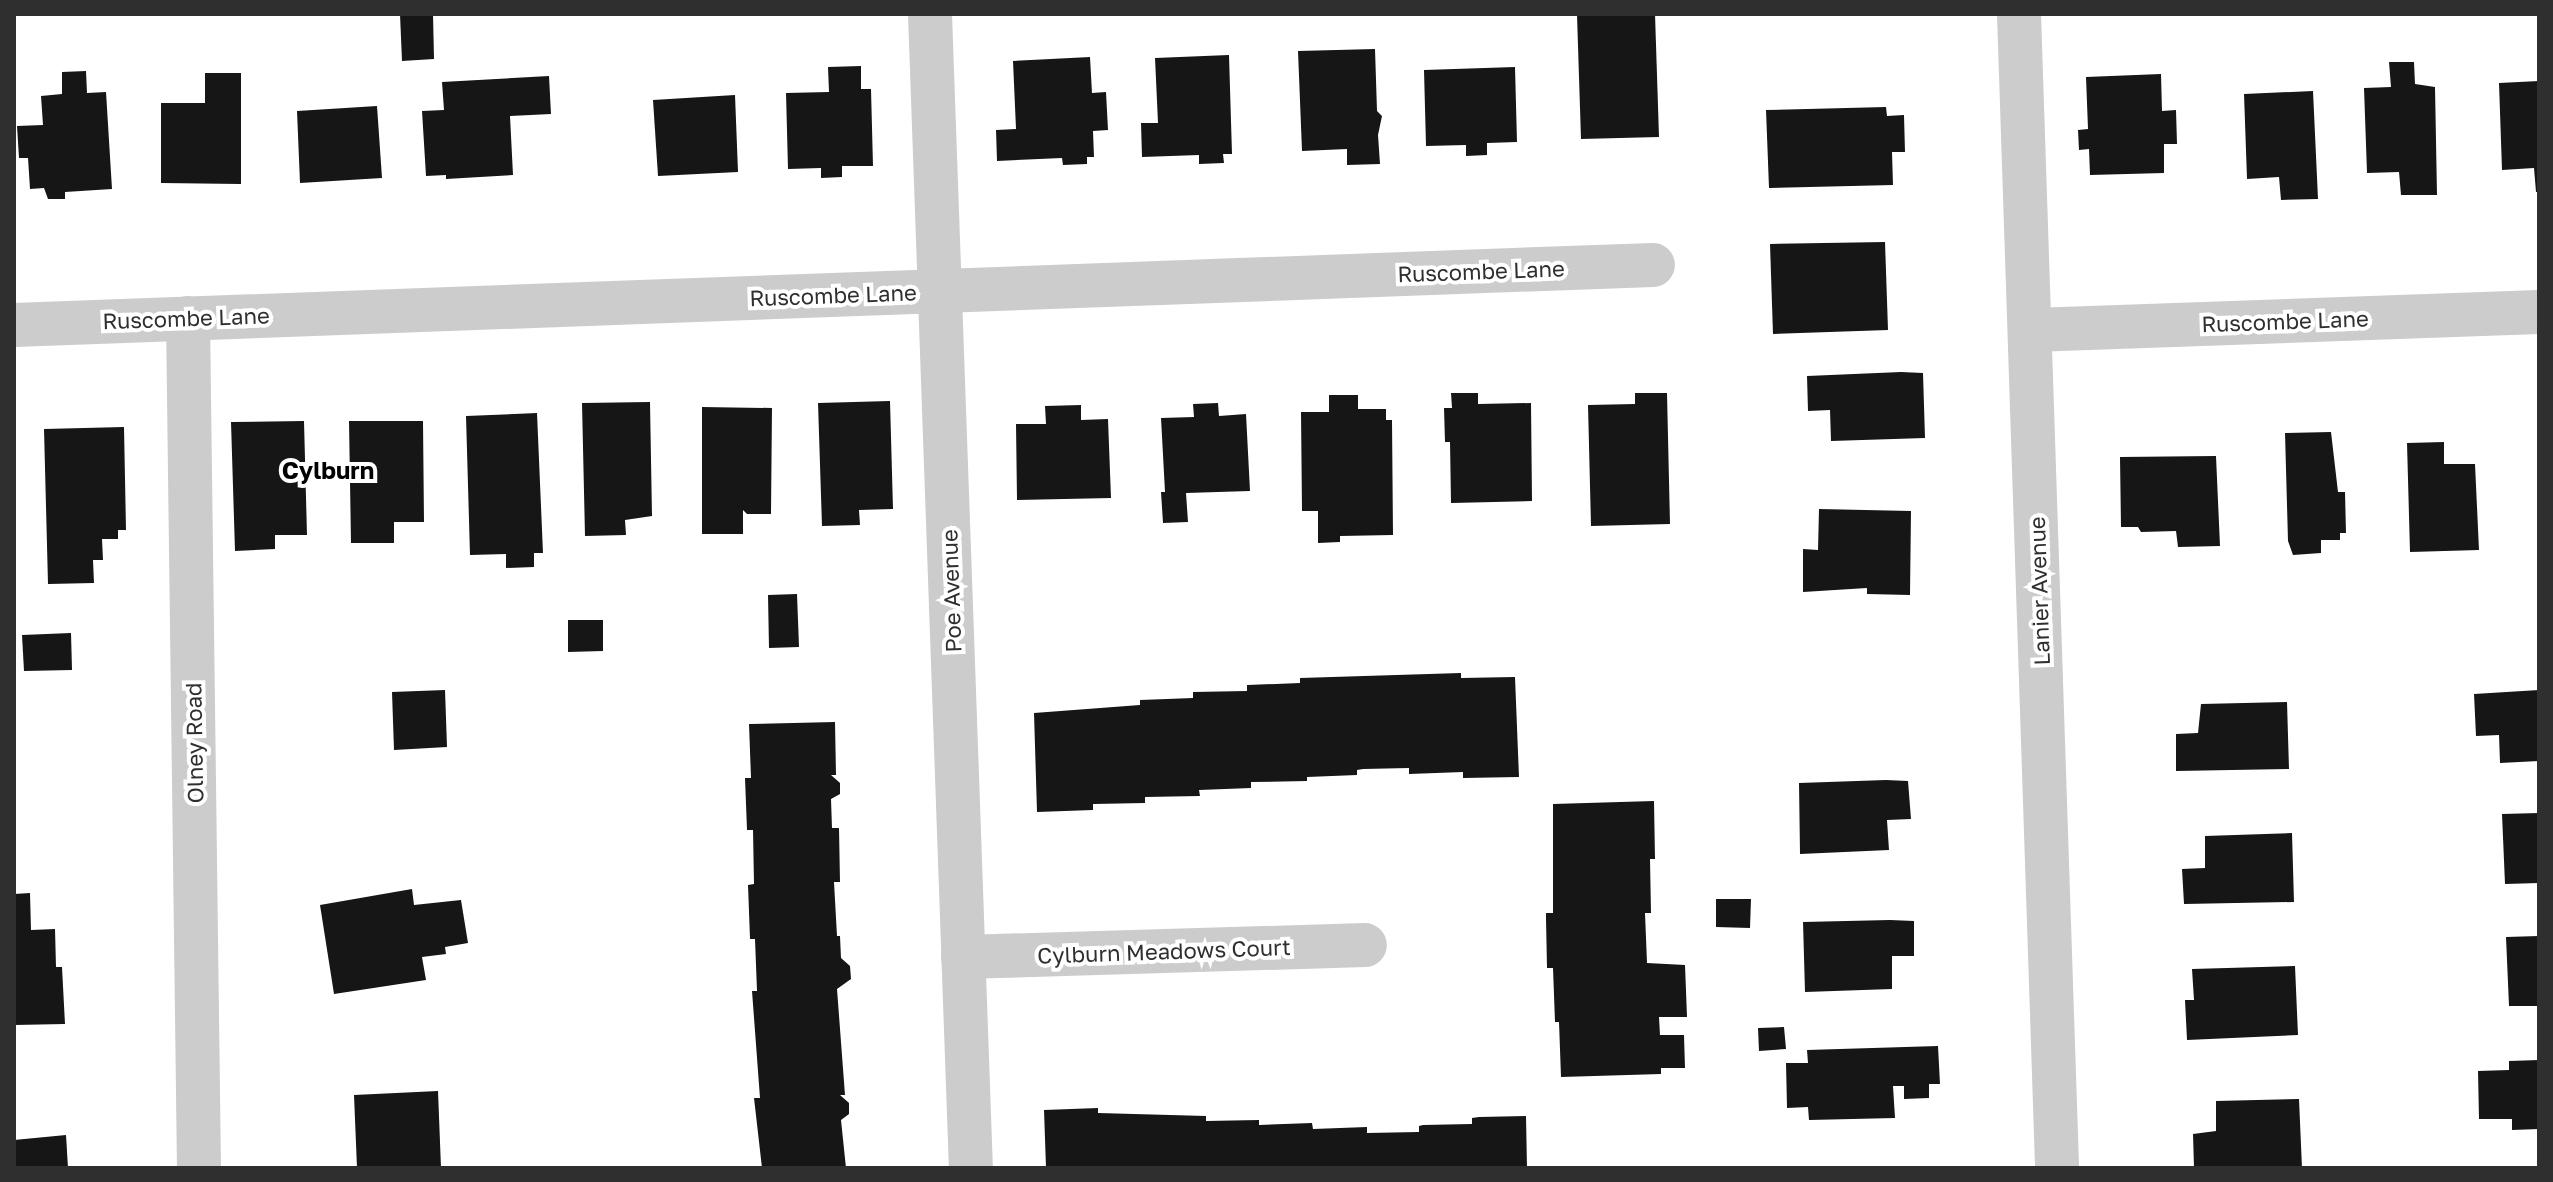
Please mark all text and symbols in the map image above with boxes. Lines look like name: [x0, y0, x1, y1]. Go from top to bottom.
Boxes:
street label: Ruscombe Lane: [1397, 255, 1565, 287]
street label: Ruscombe Lane: [749, 279, 917, 311]
street label: Ruscombe Lane: [102, 302, 270, 334]
street label: Ruscombe Lane: [2201, 305, 2369, 337]
district label: Cylburn: [282, 456, 374, 484]
street label: Lanier Avenue: [2023, 516, 2055, 666]
street label: Poe Avenue: [936, 529, 966, 653]
street label: Olney Road: [180, 682, 208, 804]
street label: Cylburn Meadows Court: [1037, 933, 1291, 969]

